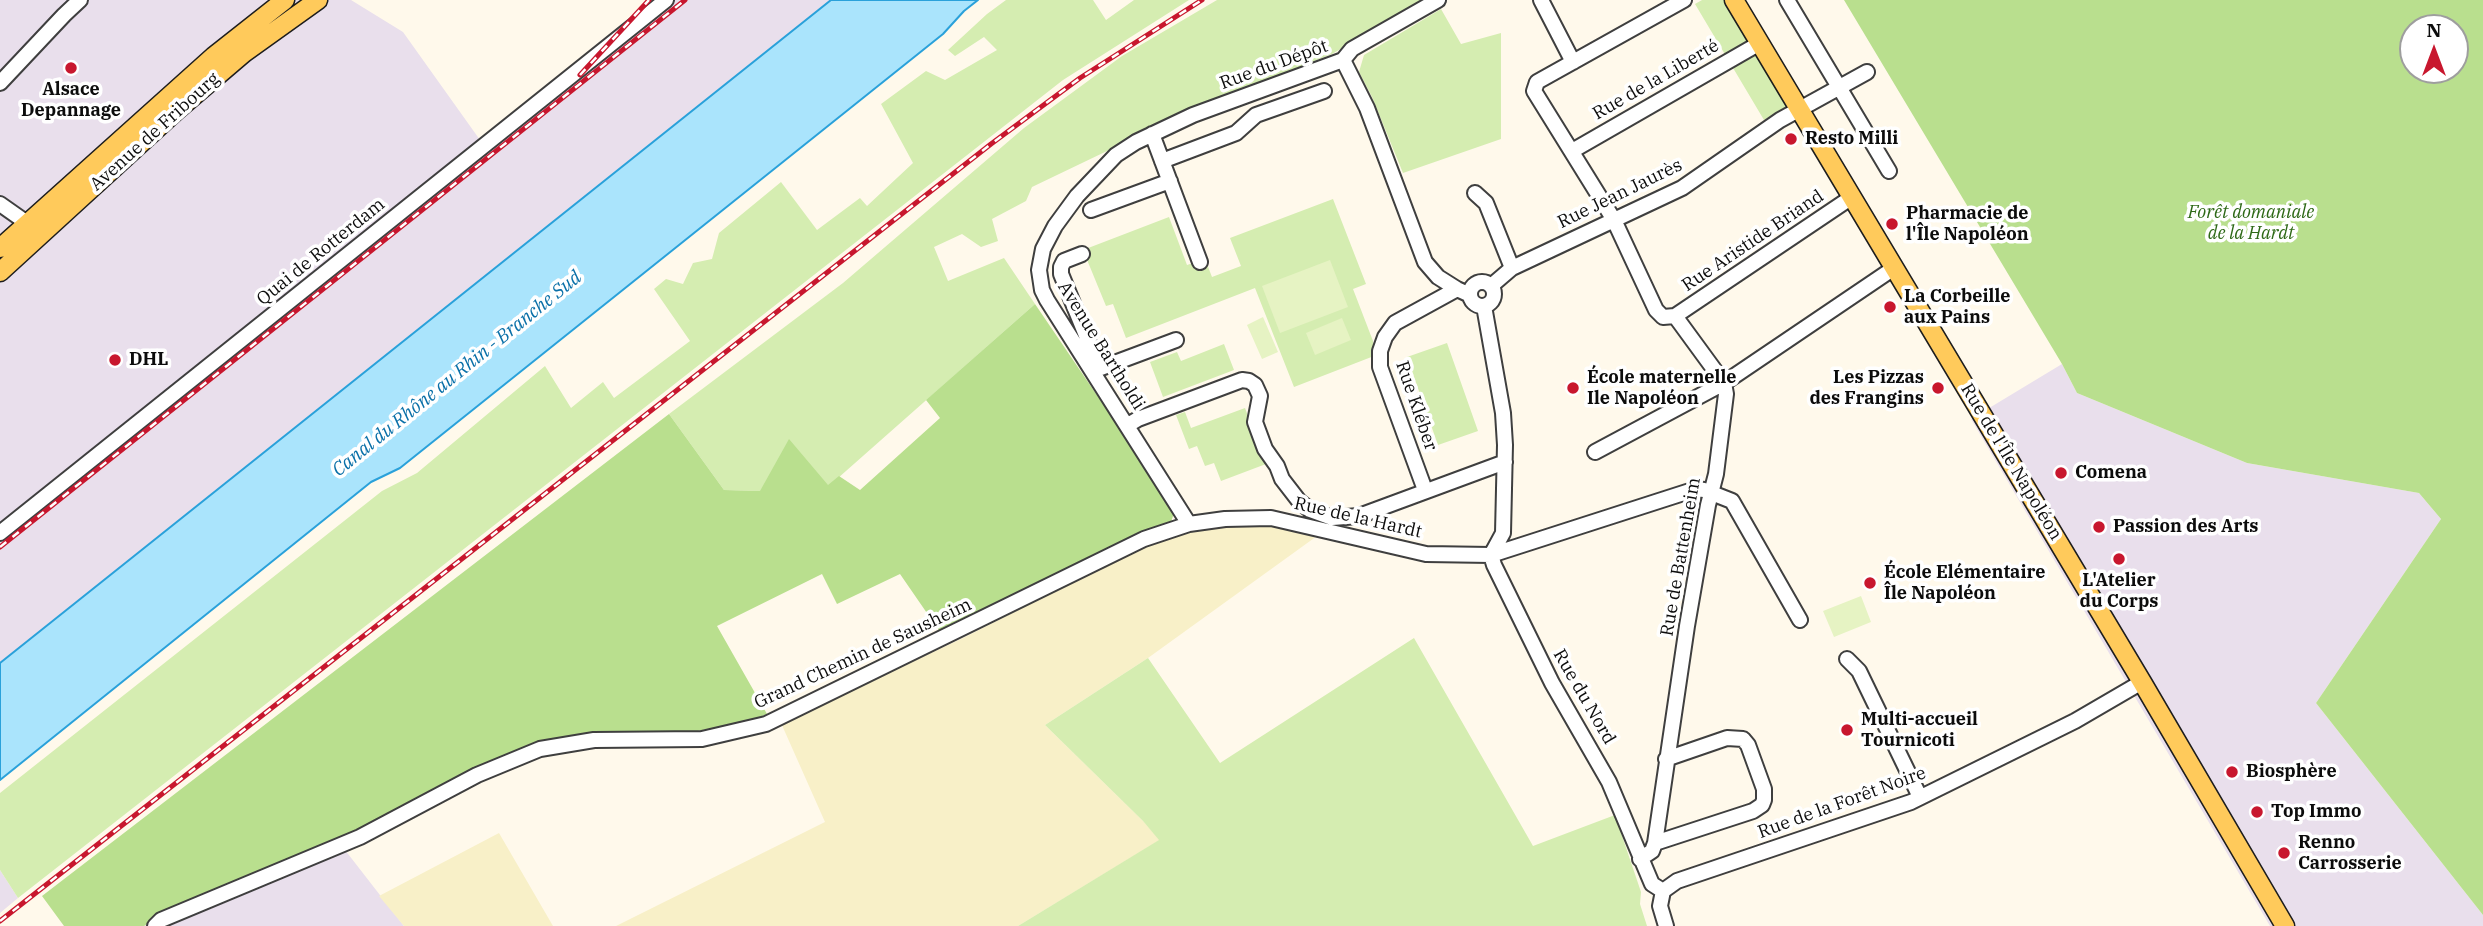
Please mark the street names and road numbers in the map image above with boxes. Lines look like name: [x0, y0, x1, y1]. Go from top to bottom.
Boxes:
street label: Rue du Dépôt: [1217, 35, 1331, 95]
street label: Rue de la Liberté: [1589, 35, 1723, 125]
street label: Avenue de Fribourg: [86, 68, 224, 196]
street label: Rue Jean Jaurès: [1554, 155, 1686, 233]
street label: Rue Aristide Briand: [1678, 186, 1828, 296]
street label: Quai de Rotterdam: [253, 194, 389, 310]
street label: Avenue Bartholdi: [1053, 278, 1149, 414]
street label: Rue Kléber: [1391, 358, 1441, 454]
street label: Rue de l'Île Napoléon: [1956, 380, 2066, 544]
street label: Rue de Battenheim: [1656, 476, 1706, 638]
street label: Rue de la Hardt: [1292, 493, 1424, 543]
street label: Grand Chemin de Sausheim: [751, 594, 975, 714]
street label: Rue du Nord: [1548, 646, 1620, 748]
street label: Rue de la Forêt Noire: [1755, 763, 1929, 843]

